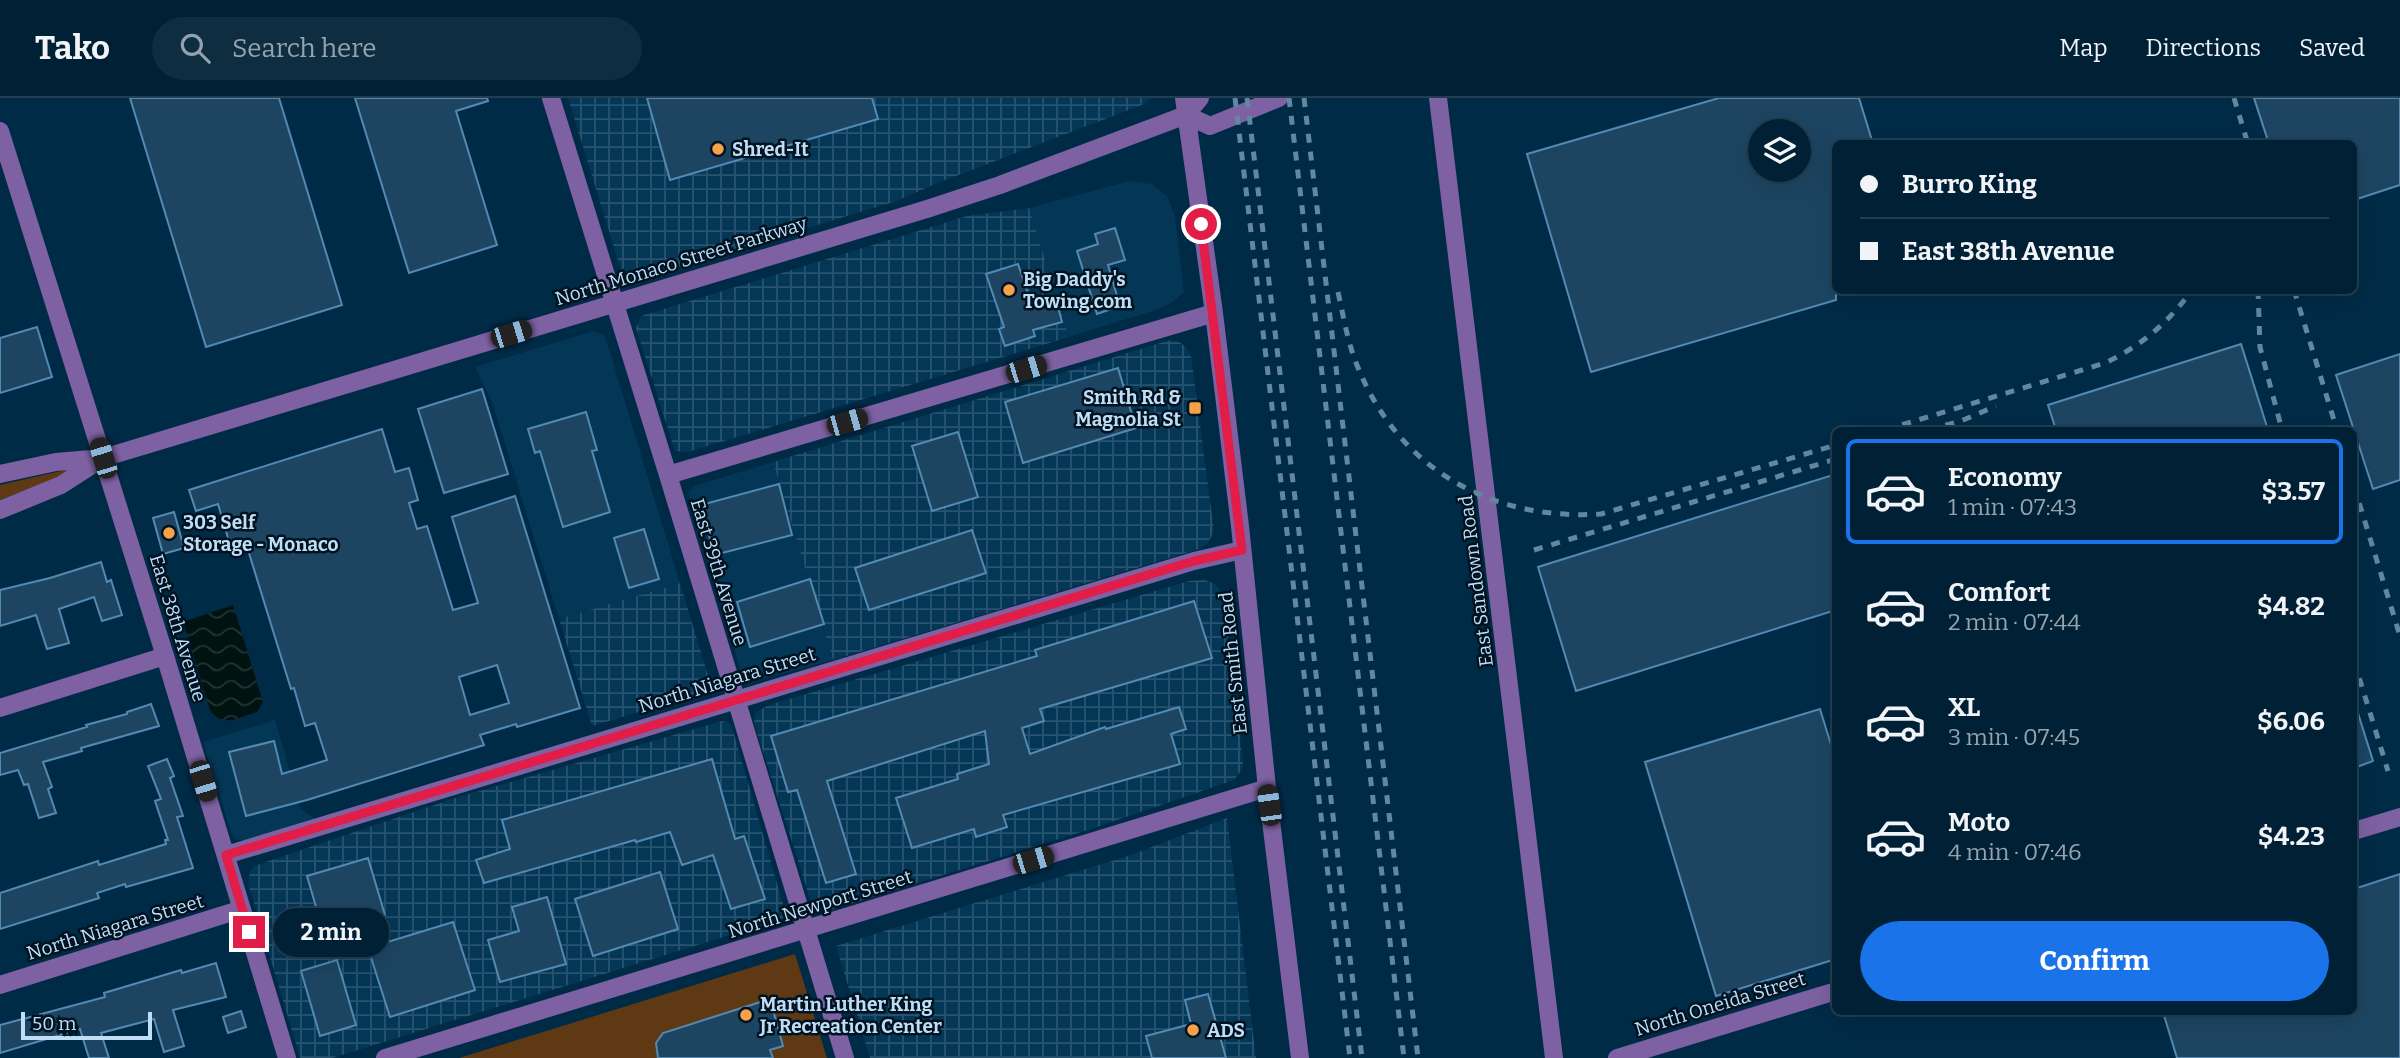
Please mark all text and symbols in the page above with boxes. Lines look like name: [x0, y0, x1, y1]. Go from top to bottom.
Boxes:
search box: [152, 17, 642, 80]
text: Tako: [35, 28, 110, 68]
icon: search: [176, 29, 214, 67]
text: Search here: [232, 33, 376, 64]
text: Map: [2059, 34, 2108, 62]
text: Directions: [2146, 34, 2261, 62]
text: Saved: [2299, 34, 2365, 62]
map controls: [1748, 119, 1811, 182]
button: layers: [1748, 119, 1811, 182]
place label: Shred-It: [732, 138, 809, 161]
marker: Shred-It: [710, 141, 726, 157]
text: Burro King: [1902, 169, 2037, 200]
route start: [1185, 208, 1217, 240]
street label: North Monaco Street Parkway: [552, 211, 811, 310]
text: East 38th Avenue: [1902, 236, 2115, 267]
place label: Big Daddy's Towing.com: [1023, 268, 1132, 313]
marker: Big Daddy's Towing.com: [1001, 282, 1017, 298]
car: [488, 318, 535, 350]
car: [1003, 353, 1050, 385]
place label: Smith Rd & Magnolia St: [1075, 386, 1181, 431]
marker: Smith Rd & Magnolia St: [1187, 400, 1203, 416]
car: [824, 406, 871, 438]
car: [87, 435, 120, 481]
icon: car: [1864, 460, 1927, 523]
text: Economy: [1948, 462, 2062, 493]
text: $3.57: [2262, 476, 2325, 507]
text: 1 min · 07:43: [1948, 493, 2077, 521]
street label: East Sandown Road: [1454, 494, 1498, 668]
street label: East 39th Avenue: [686, 496, 752, 648]
place label: 303 Self Storage - Monaco: [183, 511, 339, 556]
marker: 303 Self Storage - Monaco: [161, 525, 177, 541]
street label: East 38th Avenue: [145, 552, 211, 704]
icon: car: [1864, 575, 1927, 638]
text: Comfort: [1948, 577, 2051, 608]
street label: East Smith Road: [1214, 591, 1252, 735]
text: $4.82: [2257, 591, 2325, 622]
text: 2 min · 07:44: [1948, 608, 2081, 636]
street label: North Niagara Street: [636, 642, 818, 718]
icon: car: [1864, 690, 1927, 753]
text: XL: [1948, 692, 1980, 723]
text: $6.06: [2257, 706, 2325, 737]
text: 3 min · 07:45: [1948, 723, 2080, 751]
car: [187, 758, 220, 804]
car: [1256, 783, 1283, 827]
icon: car: [1864, 805, 1927, 868]
text: Moto: [1948, 807, 2010, 838]
text: $4.23: [2258, 821, 2325, 852]
text: 4 min · 07:46: [1948, 838, 2082, 866]
car: [1010, 844, 1057, 876]
street label: North Newport Street: [725, 865, 915, 943]
street label: North Niagara Street: [24, 889, 206, 965]
callout: 2 min: [274, 908, 389, 956]
route end: [233, 916, 265, 948]
text: 2 min: [300, 918, 362, 946]
button: Confirm: [1860, 921, 2329, 1001]
street label: North Oneida Street: [1632, 967, 1808, 1041]
place label: Martin Luther King Jr Recreation Center: [759, 993, 942, 1038]
marker: Martin Luther King Jr Recreation Center: [738, 1007, 754, 1023]
scale bar: [21, 1009, 152, 1041]
text: 50 m: [32, 1012, 76, 1035]
place label: ADS: [1207, 1019, 1245, 1042]
marker: ADS: [1185, 1022, 1201, 1038]

